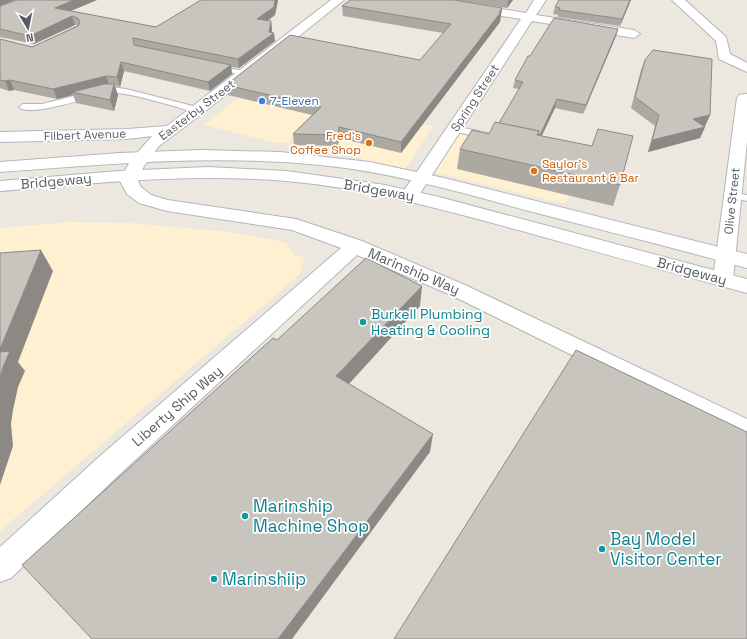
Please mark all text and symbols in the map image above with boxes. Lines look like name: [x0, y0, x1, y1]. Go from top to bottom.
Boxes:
north arrow: [8, 8, 48, 48]
text: N: [25, 30, 35, 45]
street label: Spring Street: [447, 61, 503, 135]
street label: Easterby Street: [156, 76, 238, 144]
place label: 7-Eleven: [270, 93, 319, 109]
marker: 7-Eleven: [257, 96, 267, 106]
street label: Filbert Avenue: [43, 126, 127, 144]
place label: Fred's Coffee Shop: [290, 128, 361, 158]
marker: Fred's Coffee Shop: [364, 138, 374, 148]
place label: Saylor's Restaurant & Bar: [542, 156, 640, 186]
marker: Saylor's Restaurant & Bar: [529, 166, 539, 176]
street label: Olive Street: [721, 167, 743, 235]
street label: Bridgeway: [20, 169, 92, 193]
street label: Bridgeway: [342, 175, 416, 205]
street label: Marinship Way: [365, 244, 463, 298]
street label: Bridgeway: [655, 253, 729, 289]
place label: Burkell Plumbing Heating & Cooling: [371, 305, 490, 339]
marker: Burkell Plumbing Heating & Cooling: [358, 317, 368, 327]
street label: Liberty Ship Way: [128, 362, 226, 450]
place label: Marinship Machine Shop: [253, 495, 369, 537]
marker: Marinship Machine Shop: [240, 511, 250, 521]
place label: Bay Model Visitor Center: [610, 528, 722, 570]
marker: Bay Model Visitor Center: [597, 544, 607, 554]
place label: Marinshiip: [222, 568, 306, 590]
marker: Marinshiip: [209, 574, 219, 584]

